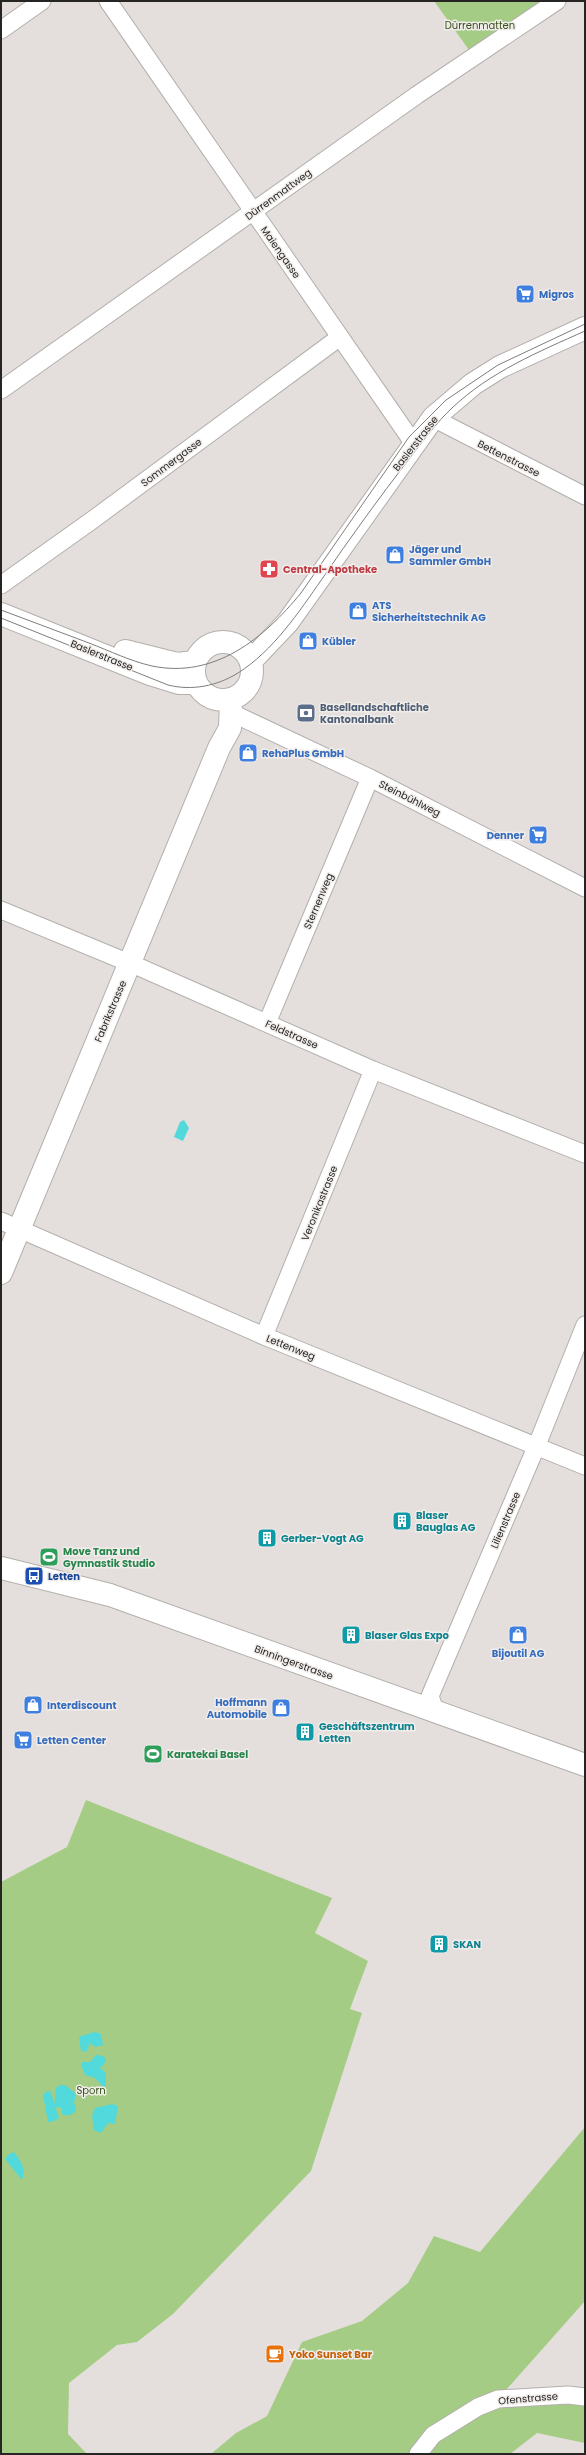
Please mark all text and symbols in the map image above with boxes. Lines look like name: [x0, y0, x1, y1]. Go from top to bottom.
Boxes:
park label: Dürrenmatten: [445, 18, 515, 33]
street label: Dürrenmattweg: [242, 165, 315, 224]
street label: Maiengasse: [257, 223, 304, 281]
supermarket icon: Migros: [514, 283, 536, 305]
place label: Migros: [539, 287, 575, 302]
street label: Baslerstrasse: [389, 412, 442, 474]
street label: Sommergasse: [138, 434, 205, 490]
street label: Bettenstrasse: [475, 436, 543, 481]
place label: Jäger und Sammler GmbH: [409, 542, 491, 569]
shop icon: Jäger und Sammler GmbH: [384, 544, 406, 566]
pharmacy icon: Central-Apotheke: [258, 558, 280, 580]
place label: Central-Apotheke: [283, 562, 377, 577]
place label: ATS Sicherheitstechnik AG: [372, 598, 486, 625]
shop icon: ATS Sicherheitstechnik AG: [347, 600, 369, 622]
shop icon: Kübler: [297, 630, 319, 652]
place label: Kübler: [322, 634, 357, 649]
street label: Baslerstrasse: [68, 636, 135, 675]
place label: Basellandschaftliche Kantonalbank: [320, 700, 429, 727]
bank icon: Basellandschaftliche Kantonalbank: [295, 702, 317, 724]
shop icon: RehaPlus GmbH: [237, 742, 259, 764]
place label: RehaPlus GmbH: [262, 746, 344, 761]
street label: Steinbühlweg: [376, 776, 443, 821]
supermarket icon: Denner: [527, 824, 549, 846]
place label: Denner: [487, 828, 525, 843]
street label: Sternenweg: [300, 871, 337, 932]
street label: Fabrikstrasse: [91, 978, 130, 1044]
street label: Feldstrasse: [263, 1016, 321, 1053]
street label: Veronikastrasse: [298, 1163, 341, 1243]
street label: Lettenweg: [264, 1331, 318, 1364]
street label: Lilienstrasse: [487, 1490, 524, 1551]
place label: Blaser Bauglas AG: [416, 1508, 476, 1535]
building icon: Blaser Bauglas AG: [391, 1510, 413, 1532]
building icon: Gerber-Vogt AG: [256, 1527, 278, 1549]
place label: Gerber-Vogt AG: [281, 1531, 364, 1546]
place label: Move Tanz und Gymnastik Studio: [63, 1544, 156, 1571]
sports icon: Move Tanz und Gymnastik Studio: [38, 1546, 60, 1568]
bus stop icon: Letten: [23, 1565, 45, 1587]
place label: Letten: [48, 1569, 80, 1584]
building icon: Blaser Glas Expo: [340, 1624, 362, 1646]
shop icon: Bijoutil AG: [507, 1624, 529, 1646]
place label: Blaser Glas Expo: [365, 1628, 450, 1643]
street label: Binningerstrasse: [252, 1641, 335, 1684]
place label: Bijoutil AG: [492, 1646, 545, 1661]
shop icon: Interdiscount: [22, 1694, 44, 1716]
place label: Hoffmann Automobile: [207, 1695, 267, 1722]
shop icon: Hoffmann Automobile: [270, 1697, 292, 1719]
place label: Interdiscount: [47, 1698, 116, 1713]
place label: Geschäftszentrum Letten: [319, 1719, 415, 1746]
building icon: Geschäftszentrum Letten: [294, 1721, 316, 1743]
supermarket icon: Letten Center: [12, 1729, 34, 1751]
place label: Letten Center: [37, 1733, 107, 1748]
sports icon: Karatekai Basel: [142, 1743, 164, 1765]
place label: Karatekai Basel: [167, 1747, 248, 1762]
building icon: SKAN: [428, 1933, 450, 1955]
place label: SKAN: [453, 1937, 481, 1952]
park label: Sporn: [76, 2083, 106, 2098]
cafe icon: Yoko Sunset Bar: [264, 2343, 286, 2365]
place label: Yoko Sunset Bar: [289, 2347, 373, 2362]
street label: Ofenstrasse: [498, 2388, 558, 2409]

